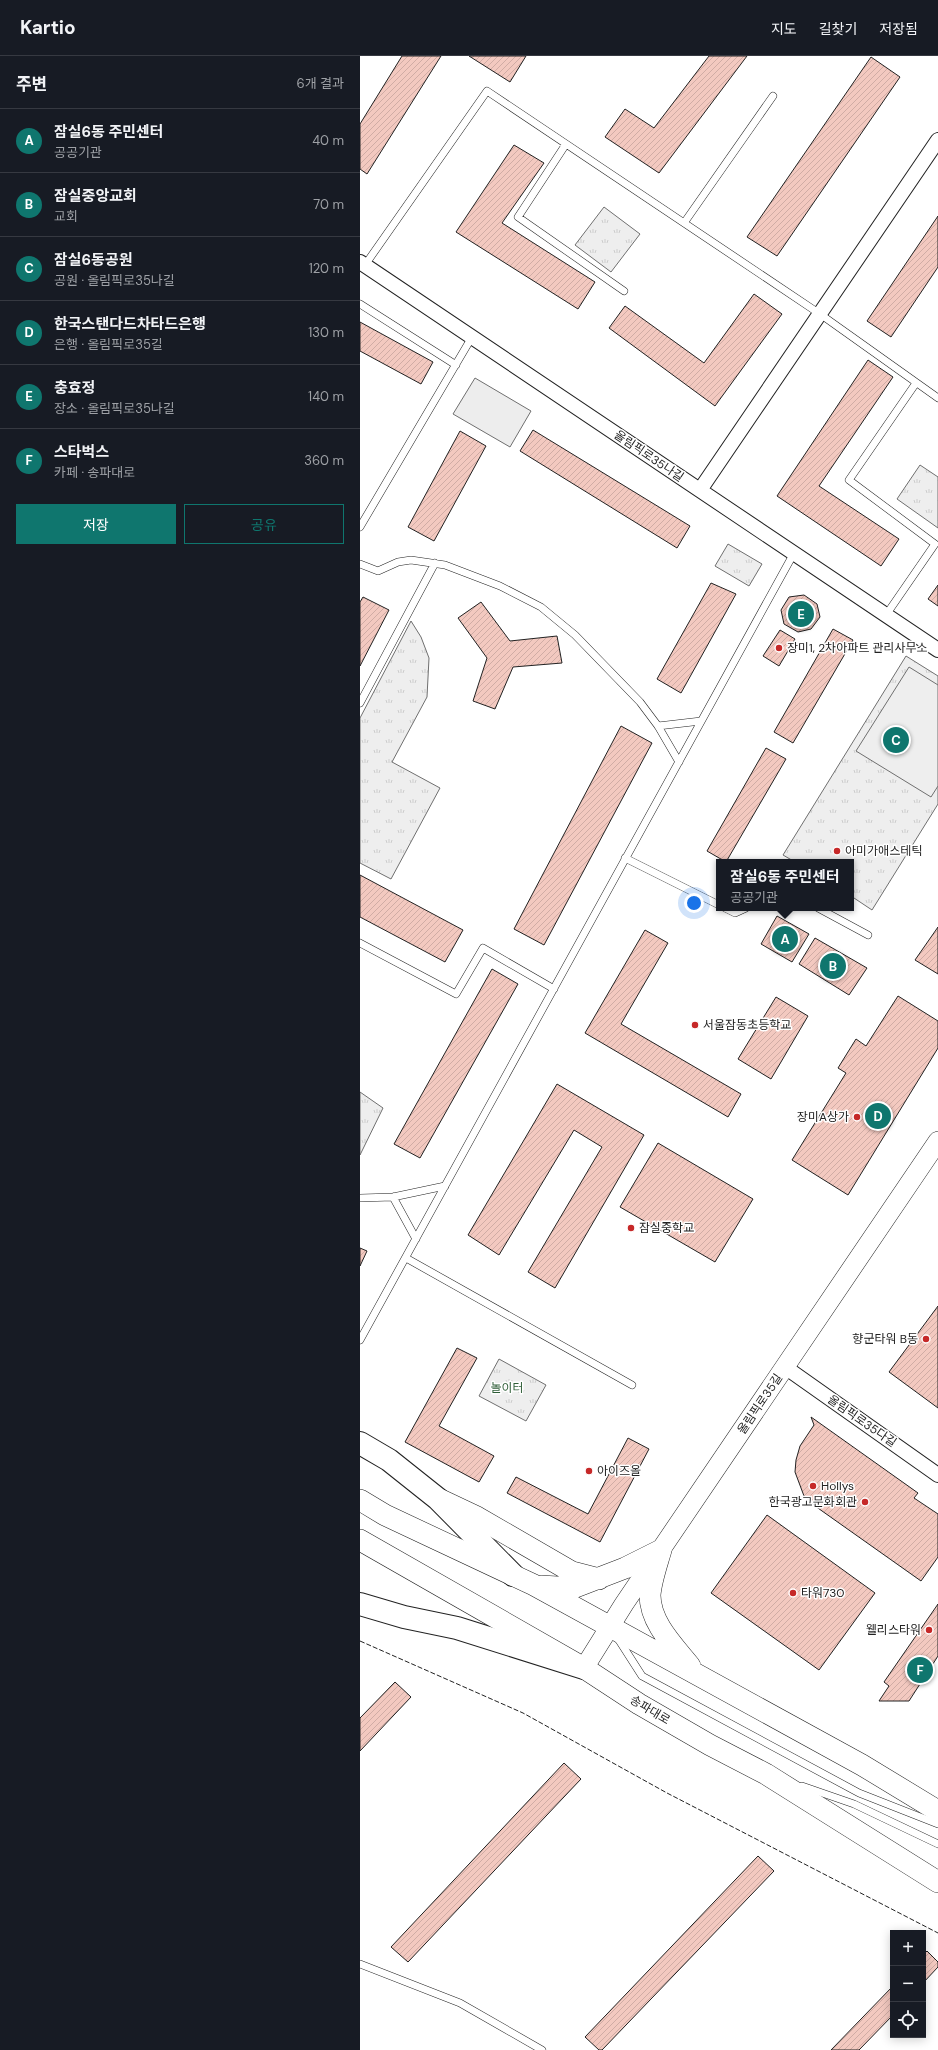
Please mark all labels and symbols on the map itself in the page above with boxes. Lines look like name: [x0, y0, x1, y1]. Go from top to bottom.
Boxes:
street label: 올림픽로35나길: [611, 427, 687, 485]
pin: E: [788, 599, 814, 629]
place label: 장미1, 2차아파트 관리사무소: [787, 640, 928, 656]
marker: 장미1, 2차아파트 관리사무소: [774, 643, 784, 653]
pin: C: [883, 725, 909, 755]
place label: 아미가애스테틱: [845, 843, 922, 859]
marker: 아미가애스테틱: [832, 846, 842, 856]
your location: [684, 893, 704, 913]
pin: A: [772, 924, 798, 954]
pin: B: [820, 951, 846, 981]
place label: 서울잠동초등학교: [703, 1017, 791, 1033]
marker: 서울잠동초등학교: [690, 1020, 700, 1030]
pin: D: [865, 1101, 891, 1131]
place label: 장미A상가: [797, 1109, 849, 1125]
marker: 장미A상가: [852, 1112, 862, 1122]
place label: 잠실중학교: [639, 1220, 694, 1236]
marker: 잠실중학교: [626, 1223, 636, 1233]
place label: 향군타워 B동: [852, 1331, 918, 1347]
marker: 향군타워 B동: [921, 1334, 931, 1344]
street label: 올림픽로35길: [734, 1371, 786, 1437]
park label: 놀이터: [490, 1380, 524, 1396]
street label: 올림픽로35다길: [824, 1391, 900, 1451]
place label: 아이즈올: [597, 1463, 641, 1479]
marker: 아이즈올: [584, 1466, 594, 1476]
place label: Hollys: [821, 1478, 854, 1494]
marker: Hollys: [808, 1481, 818, 1491]
place label: 한국광고문화회관: [769, 1494, 857, 1510]
marker: 한국광고문화회관: [860, 1497, 870, 1507]
place label: 타워730: [801, 1585, 844, 1601]
marker: 타워730: [788, 1588, 798, 1598]
place label: 웰리스타워: [866, 1622, 921, 1638]
marker: 웰리스타워: [924, 1625, 934, 1635]
pin: F: [907, 1655, 933, 1685]
street label: 송파대로: [627, 1692, 673, 1728]

